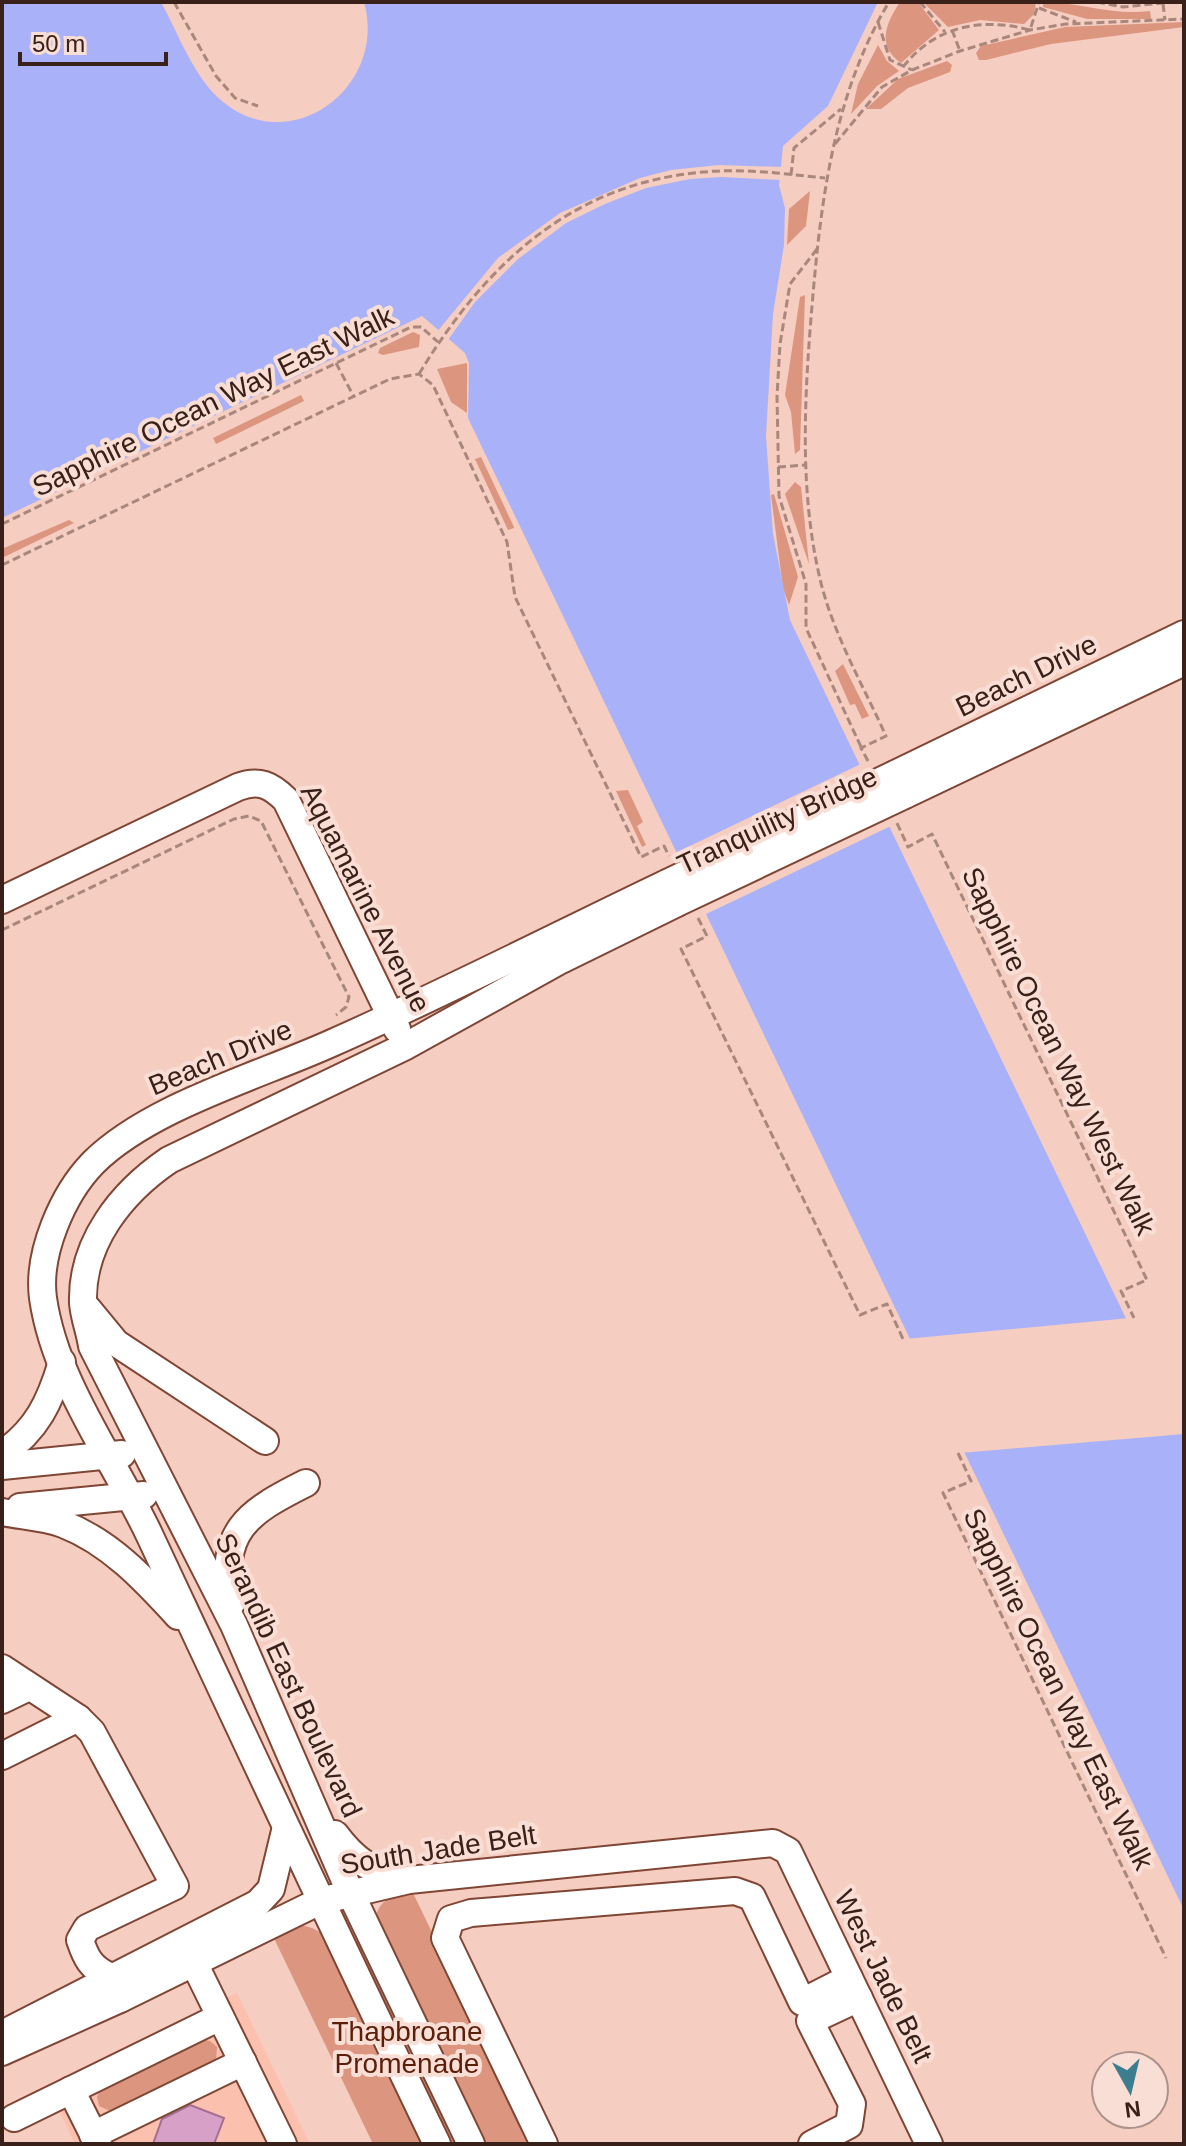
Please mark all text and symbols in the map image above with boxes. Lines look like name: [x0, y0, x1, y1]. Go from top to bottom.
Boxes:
scale bar: [20, 16, 166, 66]
text: 50 m: [32, 30, 85, 57]
street label: Sapphire Ocean Way East Walk: [28, 300, 400, 503]
street label: Beach Drive: [951, 628, 1102, 723]
street label: Tranquility Bridge: [672, 761, 882, 880]
street label: Aquamarine Avenue: [295, 779, 436, 1017]
street label: Sapphire Ocean Way West Walk: [956, 862, 1162, 1241]
street label: Beach Drive: [144, 1013, 296, 1102]
street label: Sapphire Ocean Way East Walk: [957, 1504, 1160, 1876]
street label: Serandib East Boulevard: [209, 1528, 368, 1822]
street label: South Jade Belt: [338, 1819, 538, 1880]
street label: West Jade Belt: [828, 1885, 939, 2068]
park label: Thapbroane Promenade: [331, 2016, 483, 2079]
north arrow: [1090, 2050, 1170, 2130]
text: N: [1123, 2096, 1142, 2123]

